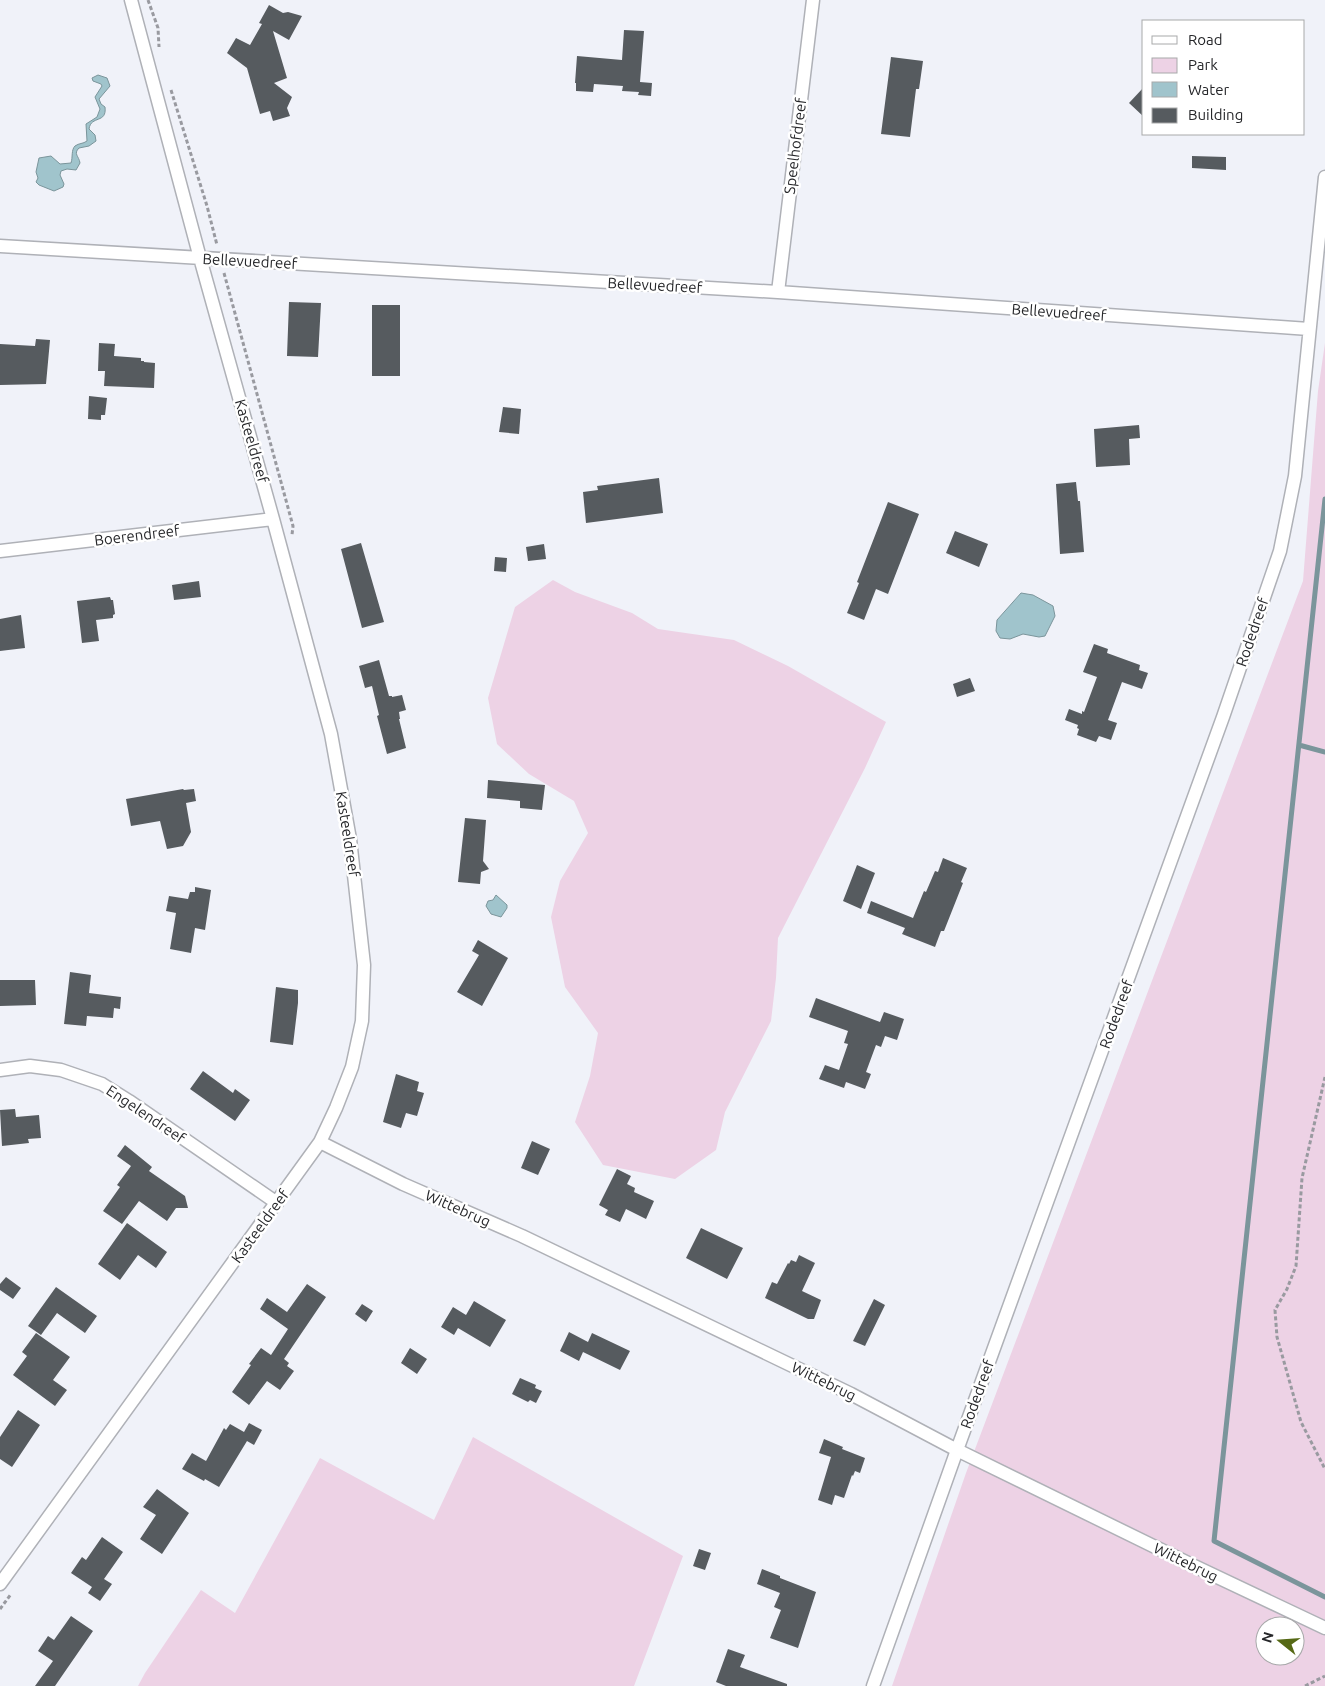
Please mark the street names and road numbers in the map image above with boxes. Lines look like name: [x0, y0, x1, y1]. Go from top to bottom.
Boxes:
street label: Speelhofdreef: [781, 97, 809, 195]
street label: Bellevuedreef: [202, 250, 298, 272]
street label: Bellevuedreef: [607, 274, 703, 296]
street label: Bellevuedreef: [1011, 300, 1107, 324]
street label: Kasteeldreef: [232, 397, 272, 485]
street label: Boerendreef: [93, 521, 181, 549]
street label: Rodedreef: [1232, 595, 1272, 669]
street label: Kasteeldreef: [333, 790, 363, 878]
street label: Rodedreef: [1096, 977, 1136, 1051]
street label: Engelendreef: [103, 1081, 189, 1147]
street label: Kasteeldreef: [228, 1186, 292, 1266]
street label: Wittebrug: [423, 1186, 493, 1230]
street label: Rodedreef: [957, 1357, 997, 1431]
street label: Wittebrug: [789, 1358, 859, 1404]
street label: Wittebrug: [1151, 1539, 1221, 1585]

